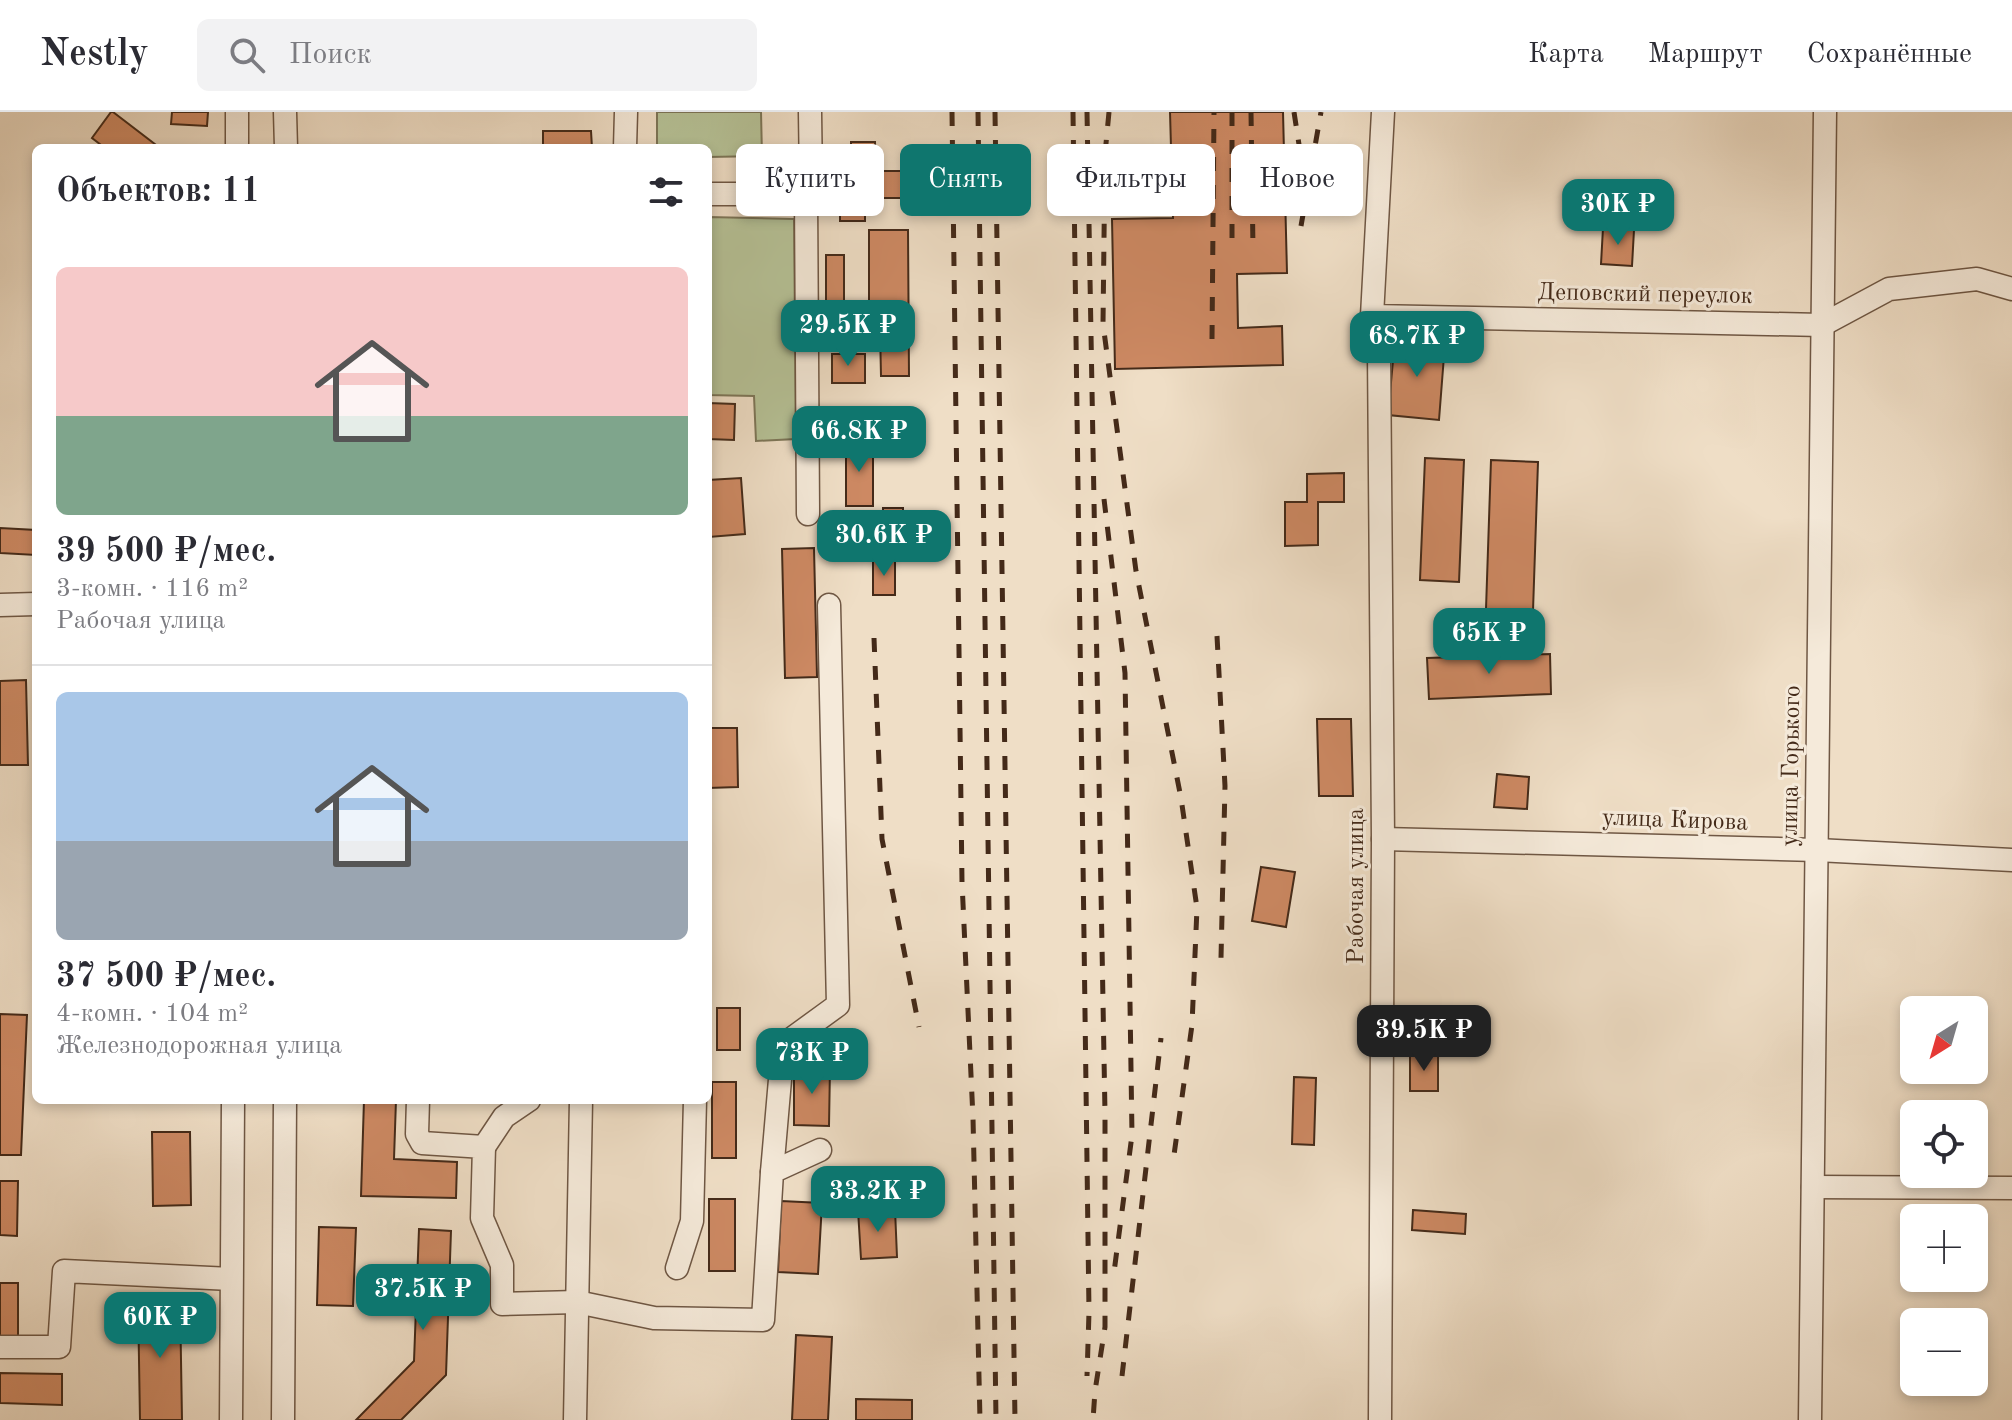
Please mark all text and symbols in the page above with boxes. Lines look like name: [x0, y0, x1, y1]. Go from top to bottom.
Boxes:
search box: [197, 19, 757, 91]
icon: search: [225, 33, 269, 77]
text: Nestly: [40, 36, 149, 74]
text: Поиск: [289, 40, 372, 70]
text: Карта: [1528, 41, 1604, 69]
text: Маршрут: [1648, 41, 1763, 69]
text: Сохранённые: [1807, 41, 1972, 69]
chip: Купить: [736, 144, 884, 216]
chip: Снять: [900, 144, 1031, 216]
chip: Фильтры: [1047, 144, 1215, 216]
chip: Новое: [1231, 144, 1363, 216]
icon: filters: [644, 170, 688, 214]
text: Объектов: 11: [56, 175, 260, 209]
pin: 30K ₽: [1562, 179, 1674, 247]
text: 30K ₽: [1580, 192, 1656, 218]
street label: Деповский переулок: [1537, 281, 1753, 309]
pin: 29.5K ₽: [774, 300, 922, 368]
pin: 68.7K ₽: [1343, 311, 1491, 379]
text: 29.5K ₽: [799, 313, 897, 339]
icon: home: [300, 319, 444, 463]
text: 68.7K ₽: [1368, 324, 1466, 350]
pin: 66.8K ₽: [785, 406, 933, 474]
text: 66.8K ₽: [810, 419, 908, 445]
pin: 30.6K ₽: [810, 510, 958, 578]
text: 30.6K ₽: [835, 523, 933, 549]
text: 39 500 ₽/мес.: [56, 535, 276, 569]
text: 3-комн. · 116 m²: [56, 576, 248, 602]
text: Рабочая улица: [56, 608, 225, 634]
pin: 65K ₽: [1433, 608, 1545, 676]
text: 65K ₽: [1451, 621, 1527, 647]
street label: улица Горького: [1779, 685, 1805, 847]
icon: home: [300, 744, 444, 888]
street label: улица Кирова: [1602, 806, 1749, 836]
street label: Рабочая улица: [1345, 808, 1369, 964]
text: 37 500 ₽/мес.: [56, 960, 276, 994]
north arrow: [1900, 996, 1988, 1084]
map controls: [1900, 996, 1988, 1396]
text: 4-комн. · 104 m²: [56, 1001, 248, 1027]
pin: 39.5K ₽: [1350, 1005, 1498, 1073]
text: 39.5K ₽: [1375, 1018, 1473, 1044]
pin: 73K ₽: [756, 1028, 868, 1096]
text: Железнодорожная улица: [56, 1033, 342, 1059]
text: 73K ₽: [774, 1041, 850, 1067]
button: locate: [1900, 1100, 1988, 1188]
pin: 33.2K ₽: [804, 1166, 952, 1234]
text: 33.2K ₽: [829, 1179, 927, 1205]
button: +: [1900, 1204, 1988, 1292]
pin: 37.5K ₽: [349, 1264, 497, 1332]
text: 37.5K ₽: [374, 1277, 472, 1303]
pin: 60K ₽: [104, 1292, 216, 1360]
text: 60K ₽: [122, 1305, 198, 1331]
button: −: [1900, 1308, 1988, 1396]

